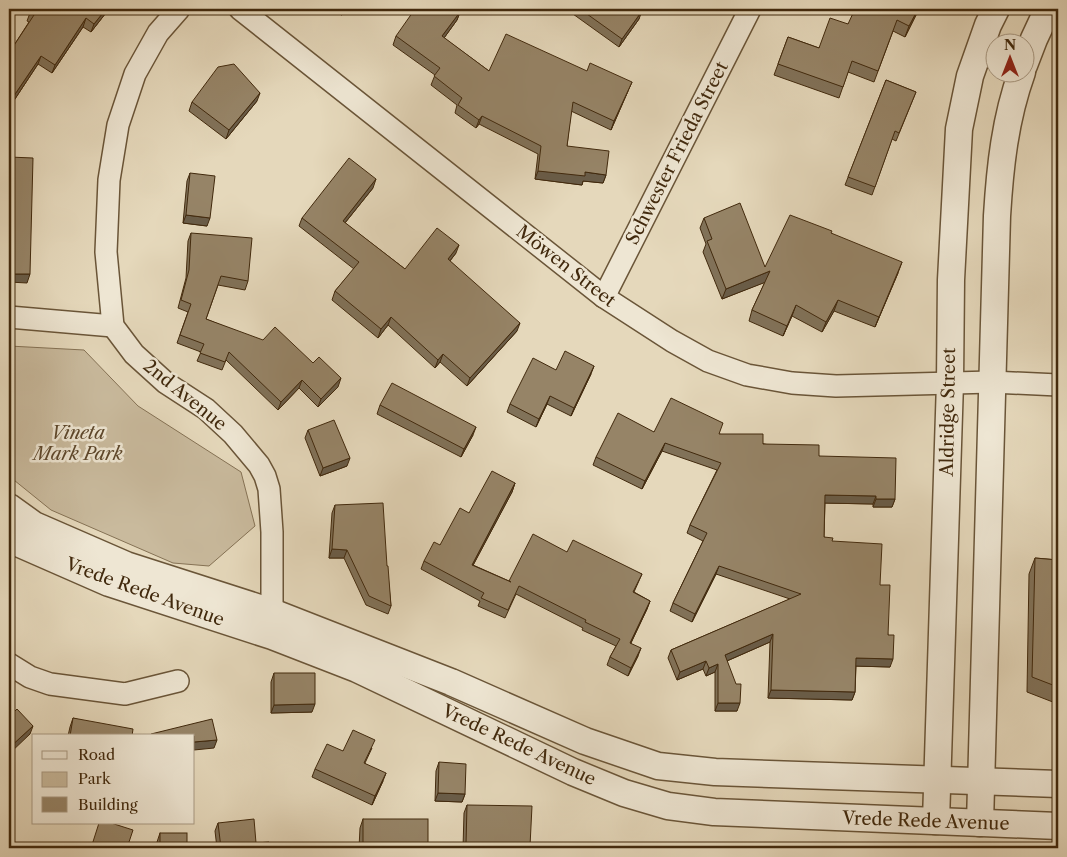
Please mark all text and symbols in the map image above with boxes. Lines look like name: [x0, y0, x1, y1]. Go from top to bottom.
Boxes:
north arrow: [984, 32, 1034, 82]
text: N: [1004, 36, 1016, 54]
street label: Schwester Frieda Street: [621, 57, 733, 248]
street label: Möwen Street: [512, 220, 620, 312]
street label: Aldridge Street: [936, 347, 960, 478]
street label: 2nd Avenue: [139, 355, 231, 435]
park label: Vineta Mark Park: [31, 422, 123, 465]
street label: Vrede Rede Avenue: [62, 553, 227, 631]
street label: Vrede Rede Avenue: [438, 699, 599, 790]
legend: [32, 734, 195, 824]
text: Road: [78, 745, 115, 764]
text: Park: [78, 769, 112, 788]
text: Building: [78, 795, 138, 814]
street label: Vrede Rede Avenue: [841, 807, 1010, 835]

